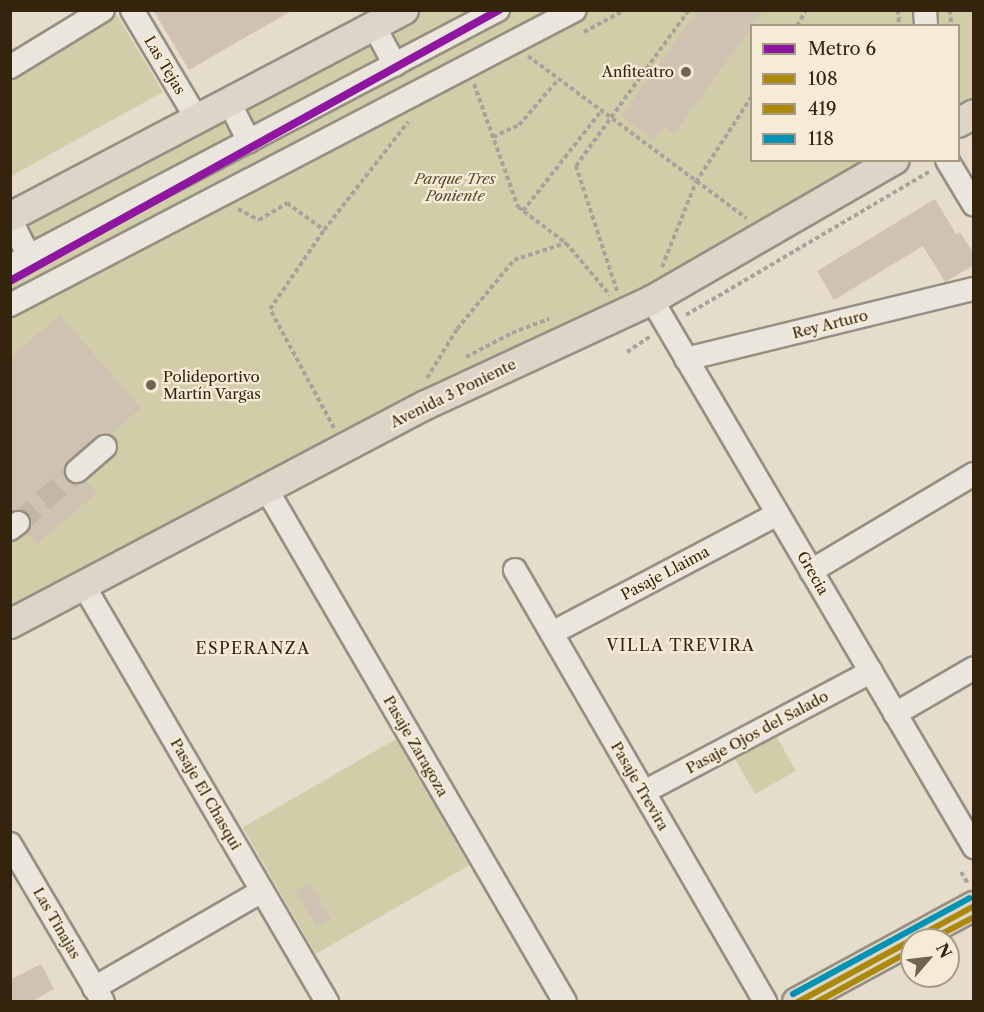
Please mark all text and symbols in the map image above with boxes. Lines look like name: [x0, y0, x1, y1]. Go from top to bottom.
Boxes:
legend: [750, 24, 960, 162]
street label: Las Tejas: [141, 32, 189, 98]
text: Metro 6: [808, 38, 876, 60]
place label: Anfiteatro: [602, 63, 674, 81]
marker: Anfiteatro: [679, 65, 693, 79]
text: 108: [808, 68, 838, 90]
text: 419: [808, 98, 837, 120]
text: 118: [808, 128, 834, 150]
park label: Parque Tres Poniente: [414, 169, 496, 204]
street label: Rey Arturo: [790, 306, 870, 342]
street label: Avenida 3 Poniente: [387, 355, 519, 431]
place label: Polideportivo Martín Vargas: [163, 367, 261, 402]
marker: Polideportivo Martín Vargas: [144, 378, 158, 392]
street label: Pasaje Llaima: [618, 542, 712, 604]
street label: Grecia: [793, 548, 833, 598]
district label: VILLA TREVIRA: [606, 635, 756, 655]
district label: ESPERANZA: [195, 638, 311, 658]
street label: Pasaje Ojos del Salado: [683, 687, 831, 777]
street label: Pasaje Zaragoza: [380, 692, 452, 800]
street label: Pasaje El Chasqui: [167, 735, 245, 853]
street label: Pasaje Trevira: [607, 738, 673, 834]
street label: Las Tinajas: [29, 884, 85, 962]
north arrow: [900, 928, 960, 988]
text: N: [932, 940, 956, 961]

